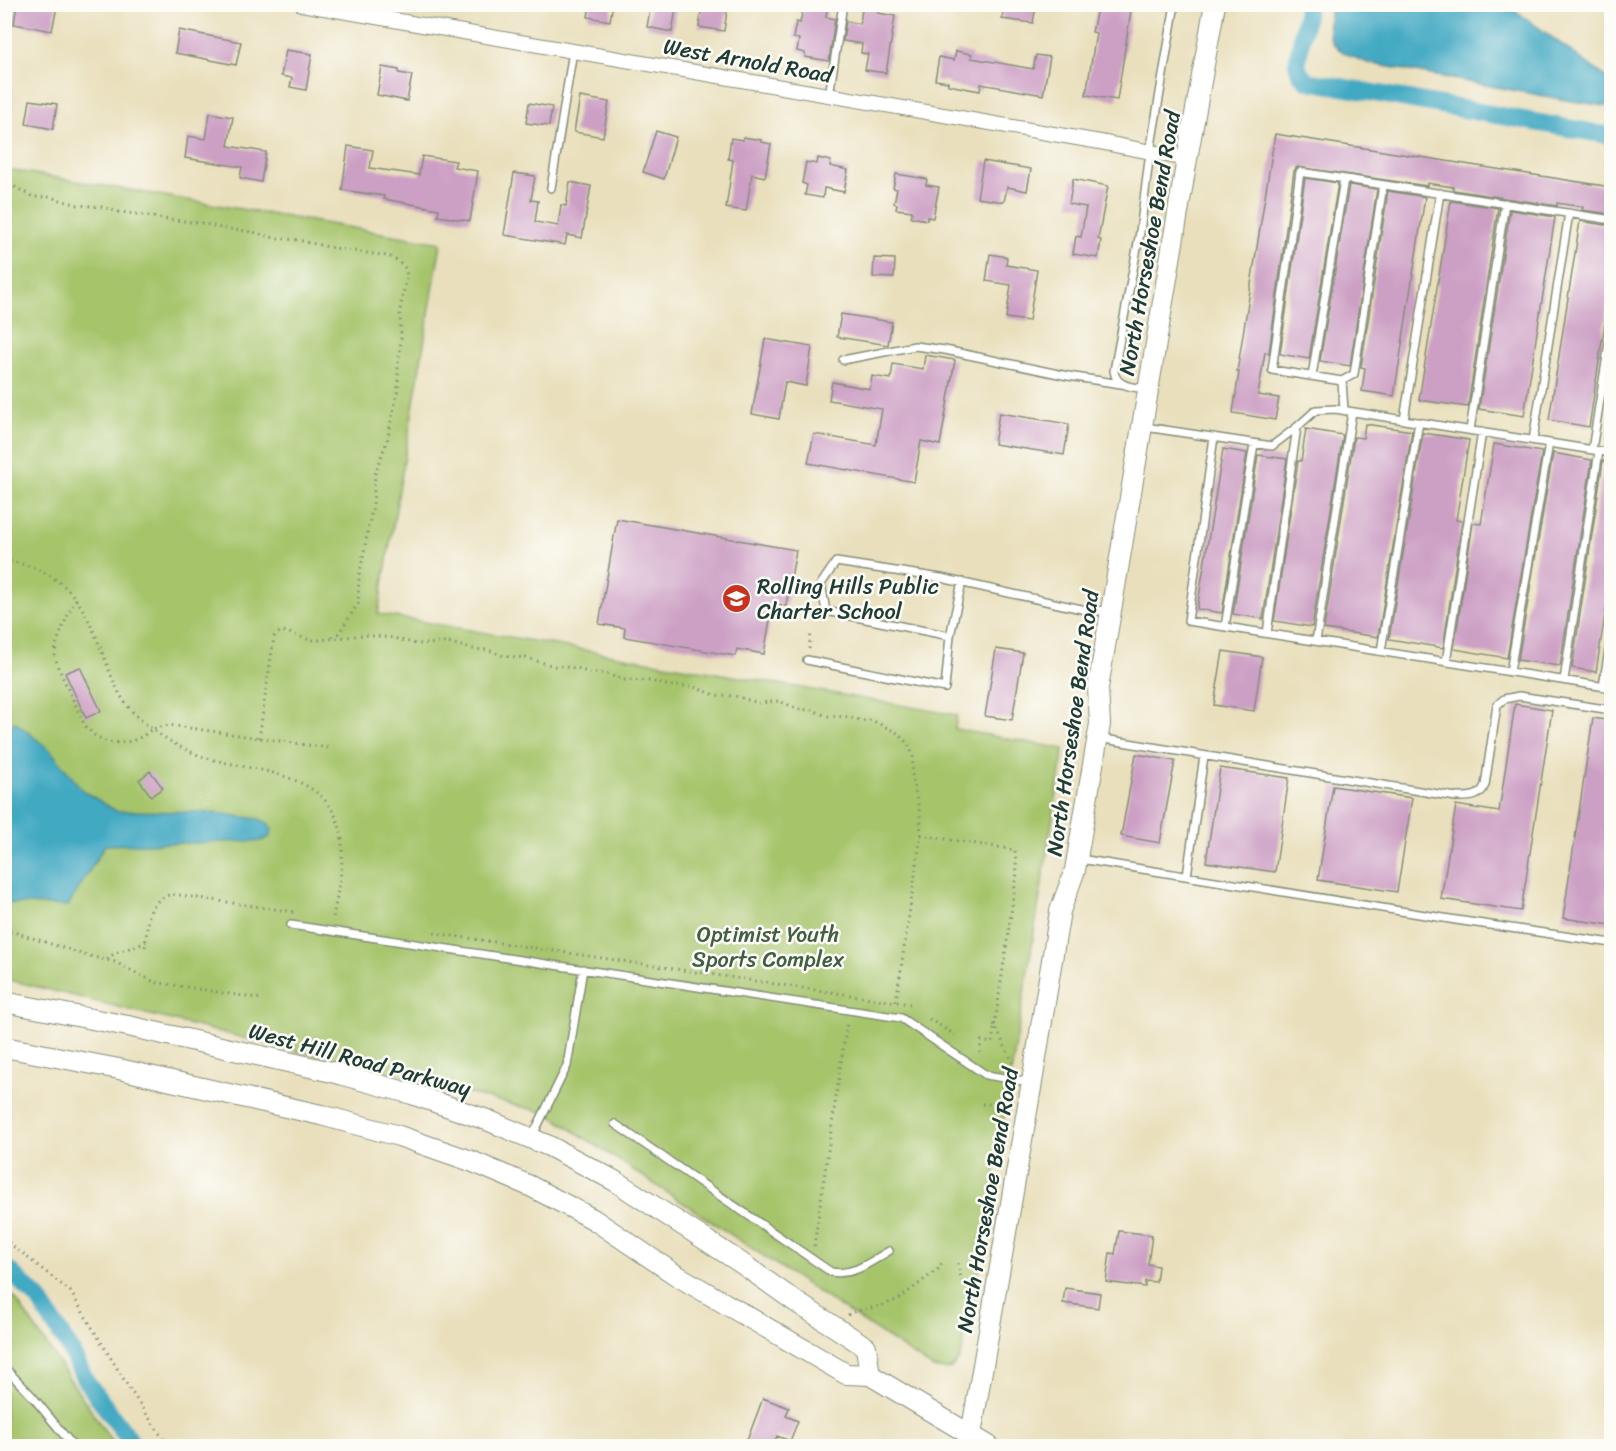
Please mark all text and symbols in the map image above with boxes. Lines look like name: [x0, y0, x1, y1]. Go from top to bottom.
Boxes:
street label: West Arnold Road: [660, 26, 837, 95]
street label: North Horseshoe Bend Road: [1107, 106, 1192, 379]
place label: Rolling Hills Public Charter School: [757, 567, 939, 631]
school or university icon: Rolling Hills Public Charter School: [720, 583, 752, 615]
street label: North Horseshoe Bend Road: [1035, 586, 1111, 859]
park label: Optimist Youth Sports Complex: [692, 915, 845, 979]
street label: West Hill Road Parkway: [244, 1011, 476, 1108]
street label: North Horseshoe Bend Road: [945, 1063, 1030, 1336]

